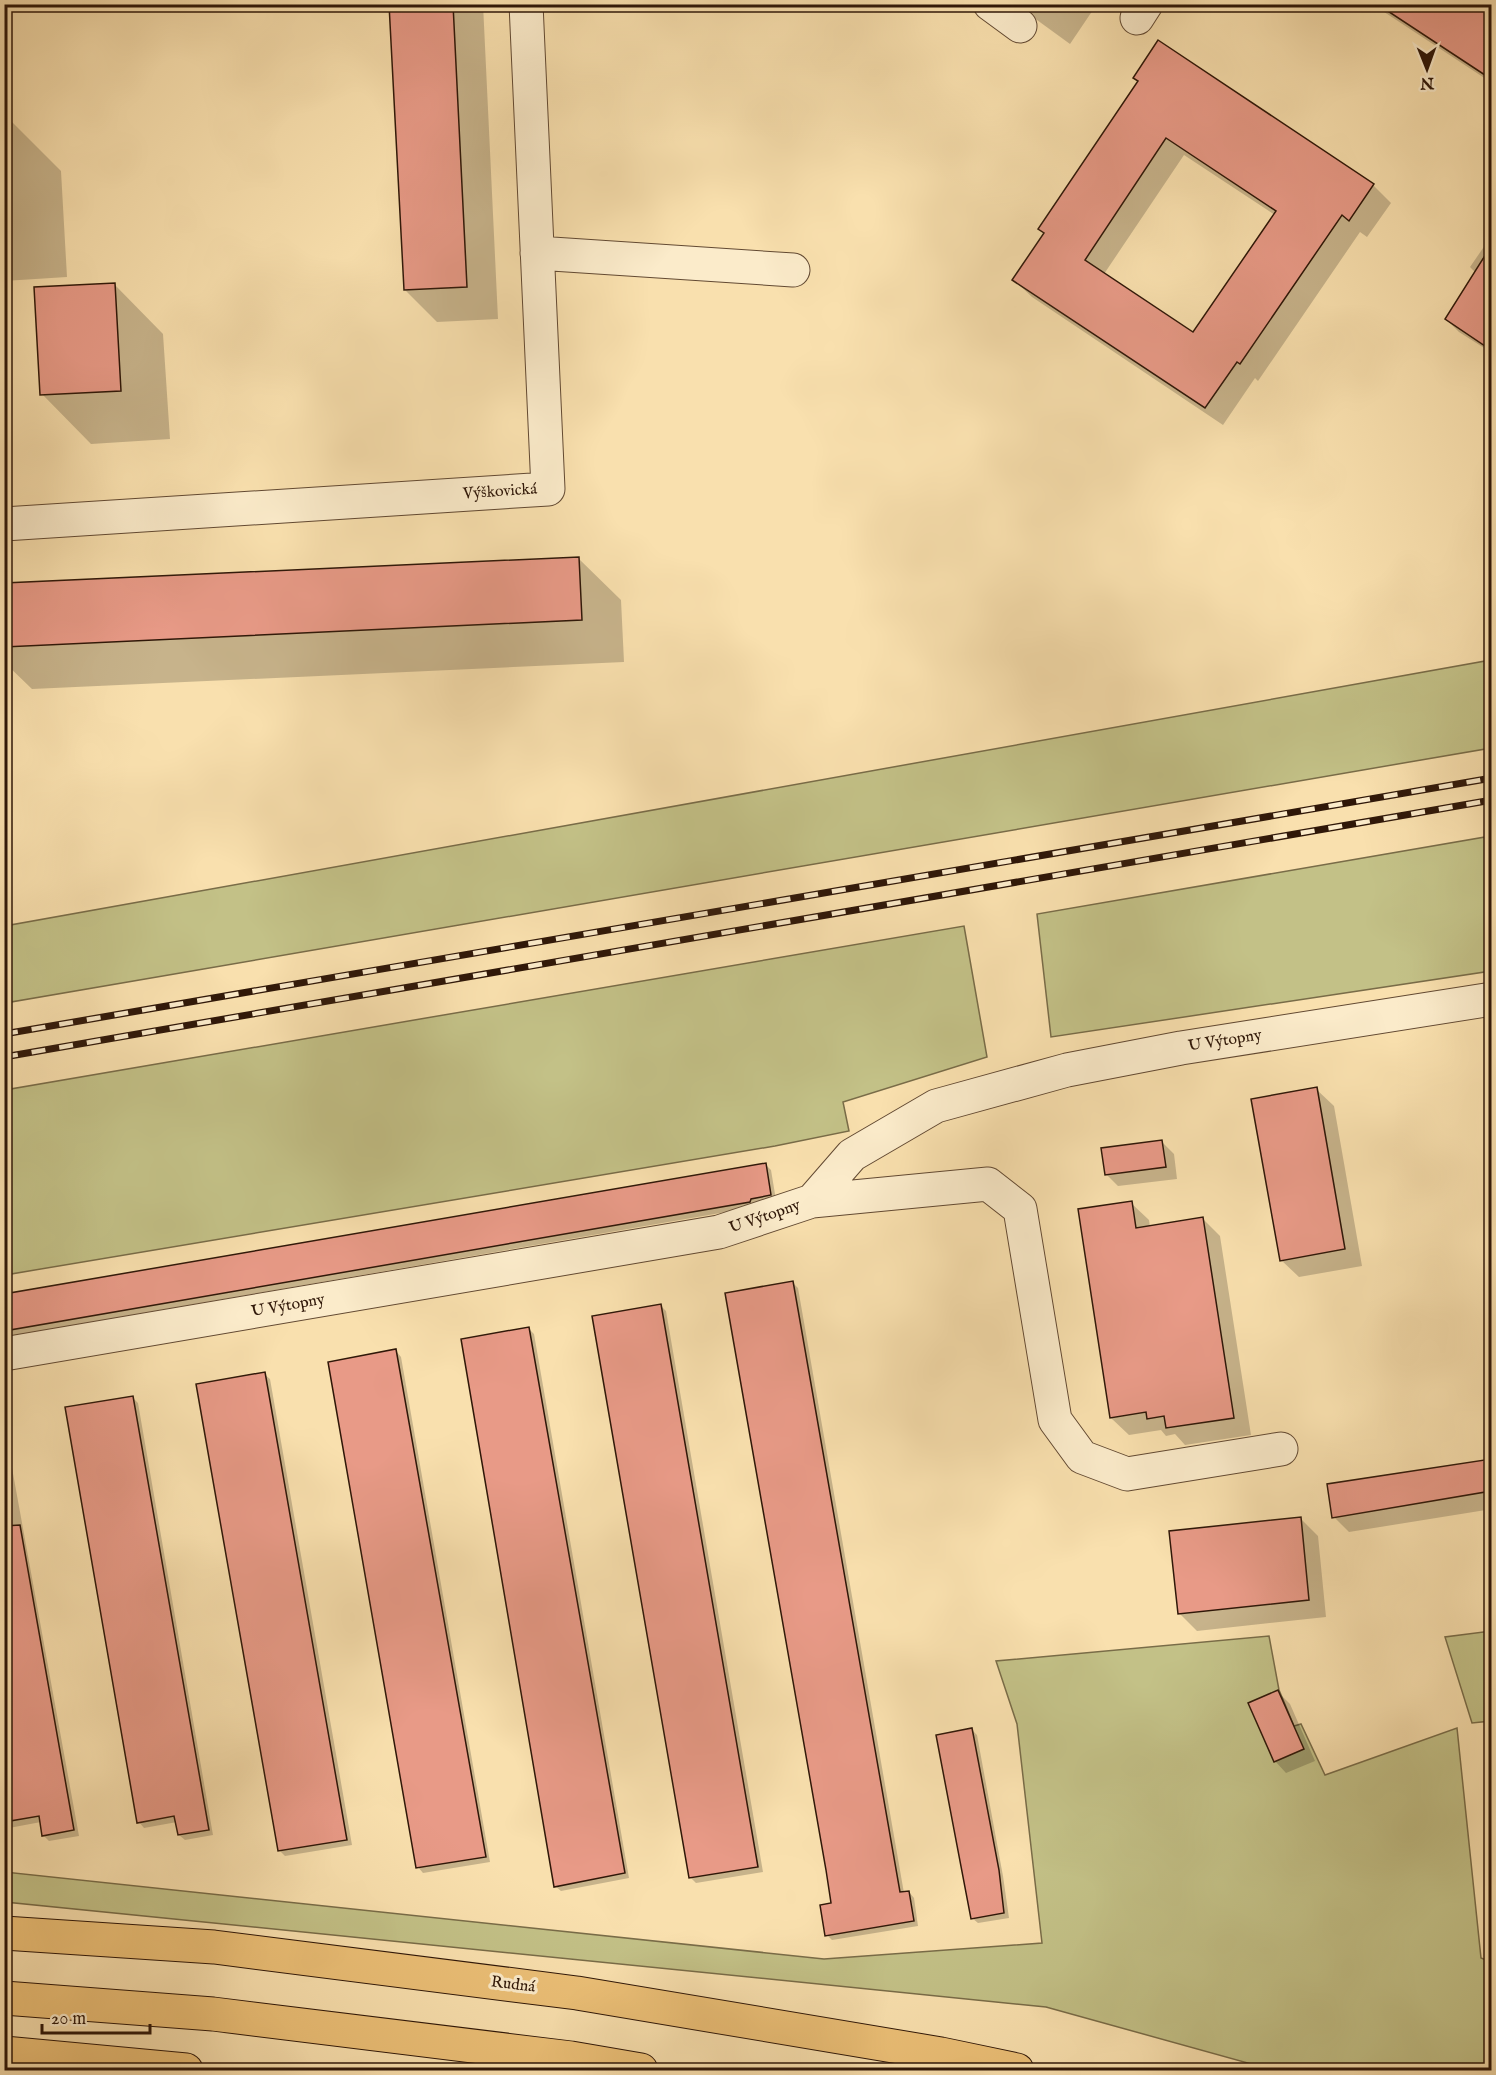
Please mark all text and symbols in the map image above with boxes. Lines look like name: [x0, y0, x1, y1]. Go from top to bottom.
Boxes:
north arrow: [1397, 39, 1457, 99]
text: N: [1420, 72, 1435, 92]
street label: Výškovická: [461, 479, 538, 505]
street label: U Výtopny: [1187, 1025, 1263, 1057]
street label: U Výtopny: [727, 1195, 803, 1239]
street label: U Výtopny: [250, 1290, 326, 1322]
street label: Rudná: [490, 1972, 536, 1998]
scale bar: [42, 1997, 150, 2035]
text: 20 m: [51, 2008, 86, 2031]

